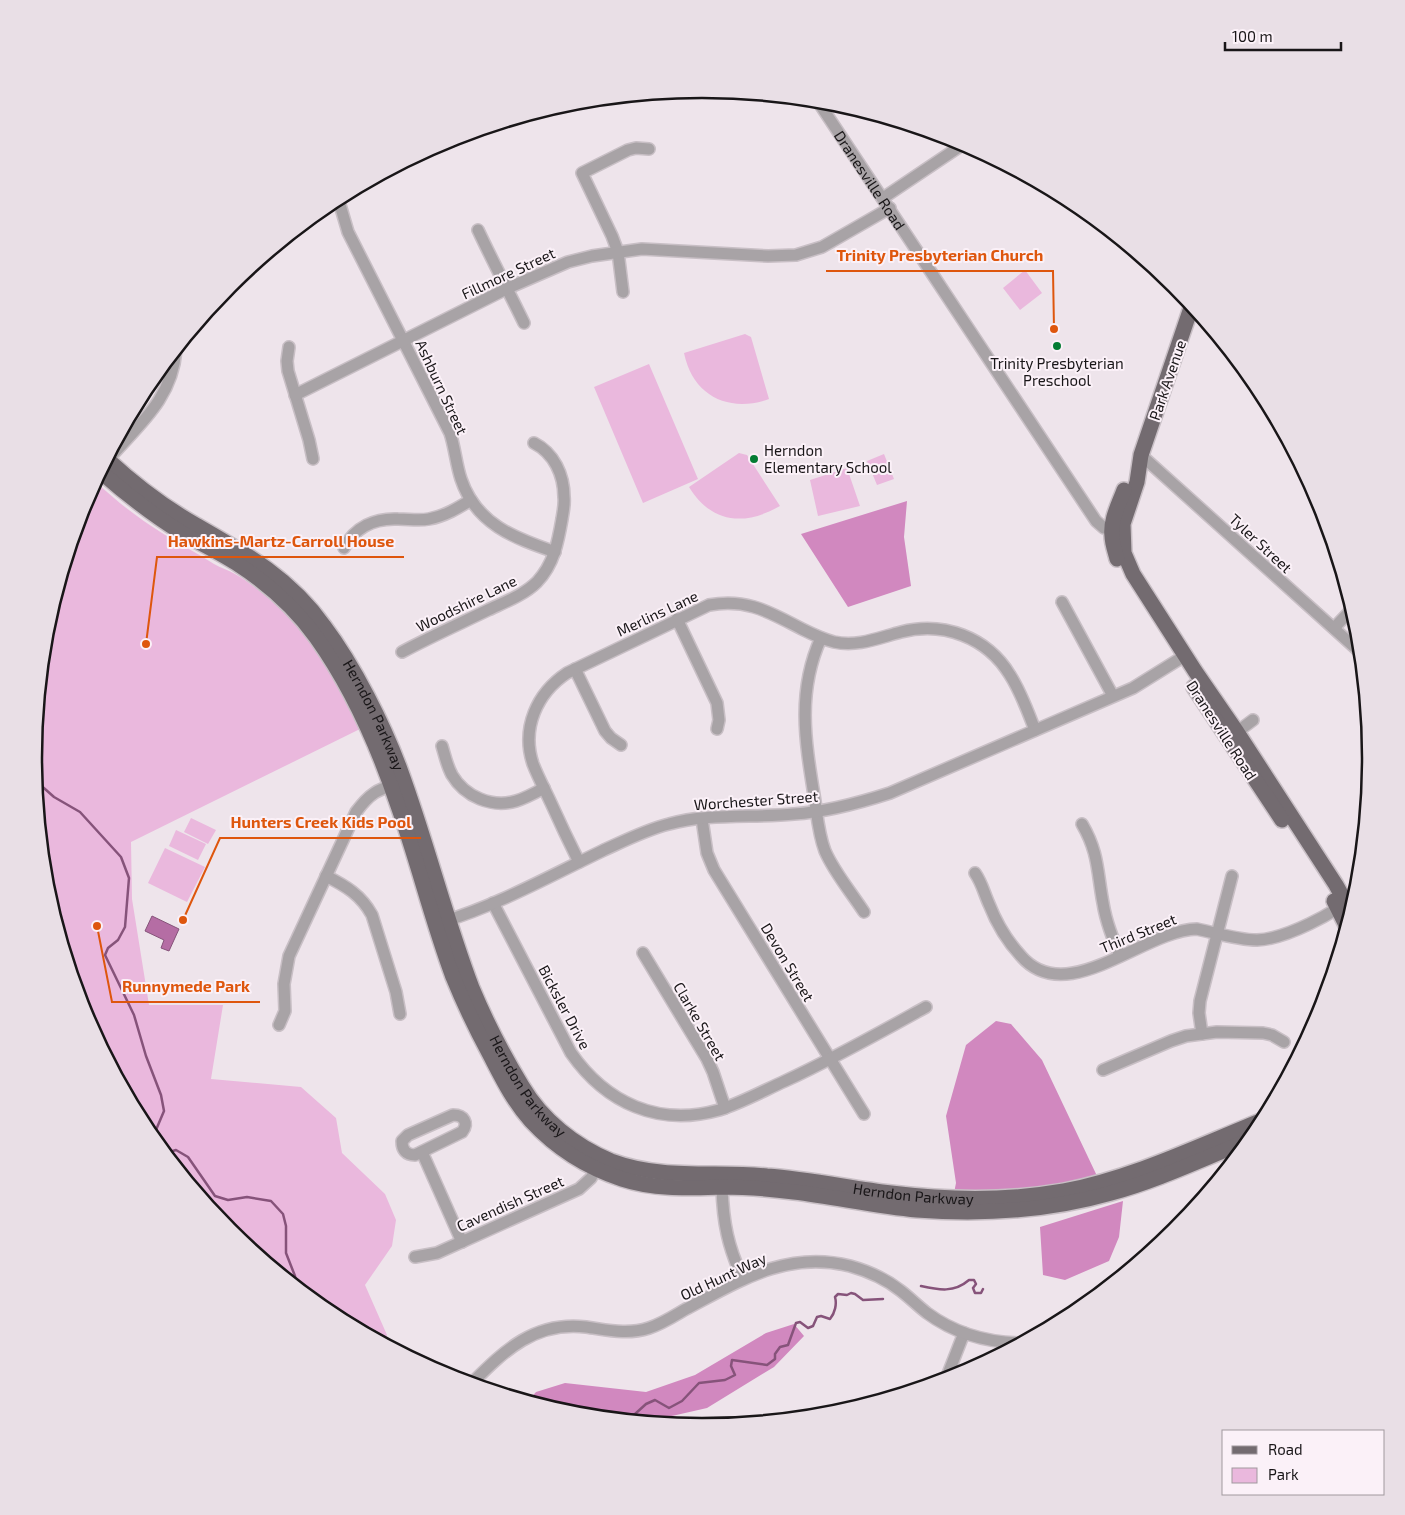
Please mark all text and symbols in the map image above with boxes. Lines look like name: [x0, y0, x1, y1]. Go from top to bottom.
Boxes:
scale bar: [1225, 20, 1341, 52]
text: 100 m: [1232, 27, 1273, 45]
street label: Dranesville Road: [831, 127, 909, 233]
callout: Trinity Presbyterian Church: [826, 240, 1053, 271]
street label: Fillmore Street: [458, 243, 558, 303]
text: Trinity Presbyterian Church: [837, 245, 1043, 265]
street label: Ashburn Street: [412, 337, 472, 438]
street label: Park Avenue: [1145, 337, 1189, 423]
marker: Trinity Presbyterian Preschool: [1051, 340, 1063, 352]
place label: Trinity Presbyterian Preschool: [990, 354, 1124, 389]
place label: Herndon Elementary School: [764, 441, 892, 476]
marker: Herndon Elementary School: [748, 453, 760, 465]
street label: Tyler Street: [1226, 510, 1296, 577]
callout: Hawkins-Martz-Carroll House: [157, 526, 404, 557]
text: Hawkins-Martz-Carroll House: [168, 531, 394, 550]
street label: Woodshire Lane: [413, 571, 519, 635]
street label: Merlins Lane: [613, 586, 701, 640]
street label: Herndon Parkway: [340, 656, 409, 773]
street label: Dranesville Road: [1183, 677, 1261, 783]
street label: Worchester Street: [693, 787, 819, 813]
callout: Hunters Creek Kids Pool: [220, 807, 421, 838]
text: Hunters Creek Kids Pool: [230, 812, 412, 831]
street label: Third Street: [1097, 909, 1179, 956]
street label: Devon Street: [758, 920, 819, 1005]
street label: Bicksler Drive: [535, 962, 595, 1052]
callout: Runnymede Park: [112, 971, 260, 1002]
text: Runnymede Park: [122, 976, 250, 996]
street label: Clarke Street: [670, 978, 730, 1064]
street label: Herndon Parkway: [486, 1032, 570, 1141]
street label: Cavendish Street: [454, 1171, 566, 1235]
street label: Herndon Parkway: [852, 1179, 974, 1207]
street label: Old Hunt Way: [677, 1248, 769, 1304]
legend: [1222, 1430, 1385, 1495]
text: Road: [1268, 1440, 1303, 1458]
text: Park: [1268, 1465, 1299, 1483]

